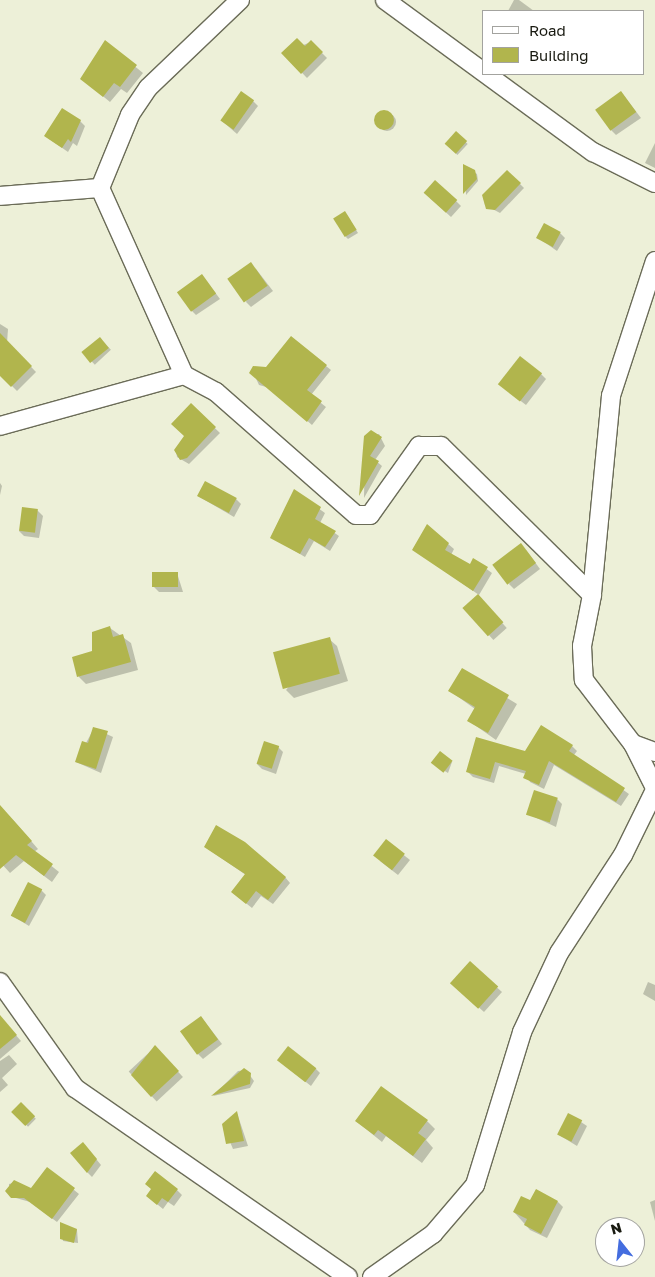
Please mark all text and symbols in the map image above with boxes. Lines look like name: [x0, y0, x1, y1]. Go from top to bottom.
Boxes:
legend: [482, 10, 645, 75]
text: Road: [529, 21, 566, 39]
text: Building: [529, 46, 589, 64]
north arrow: [595, 1217, 645, 1267]
text: N: [609, 1218, 623, 1238]

